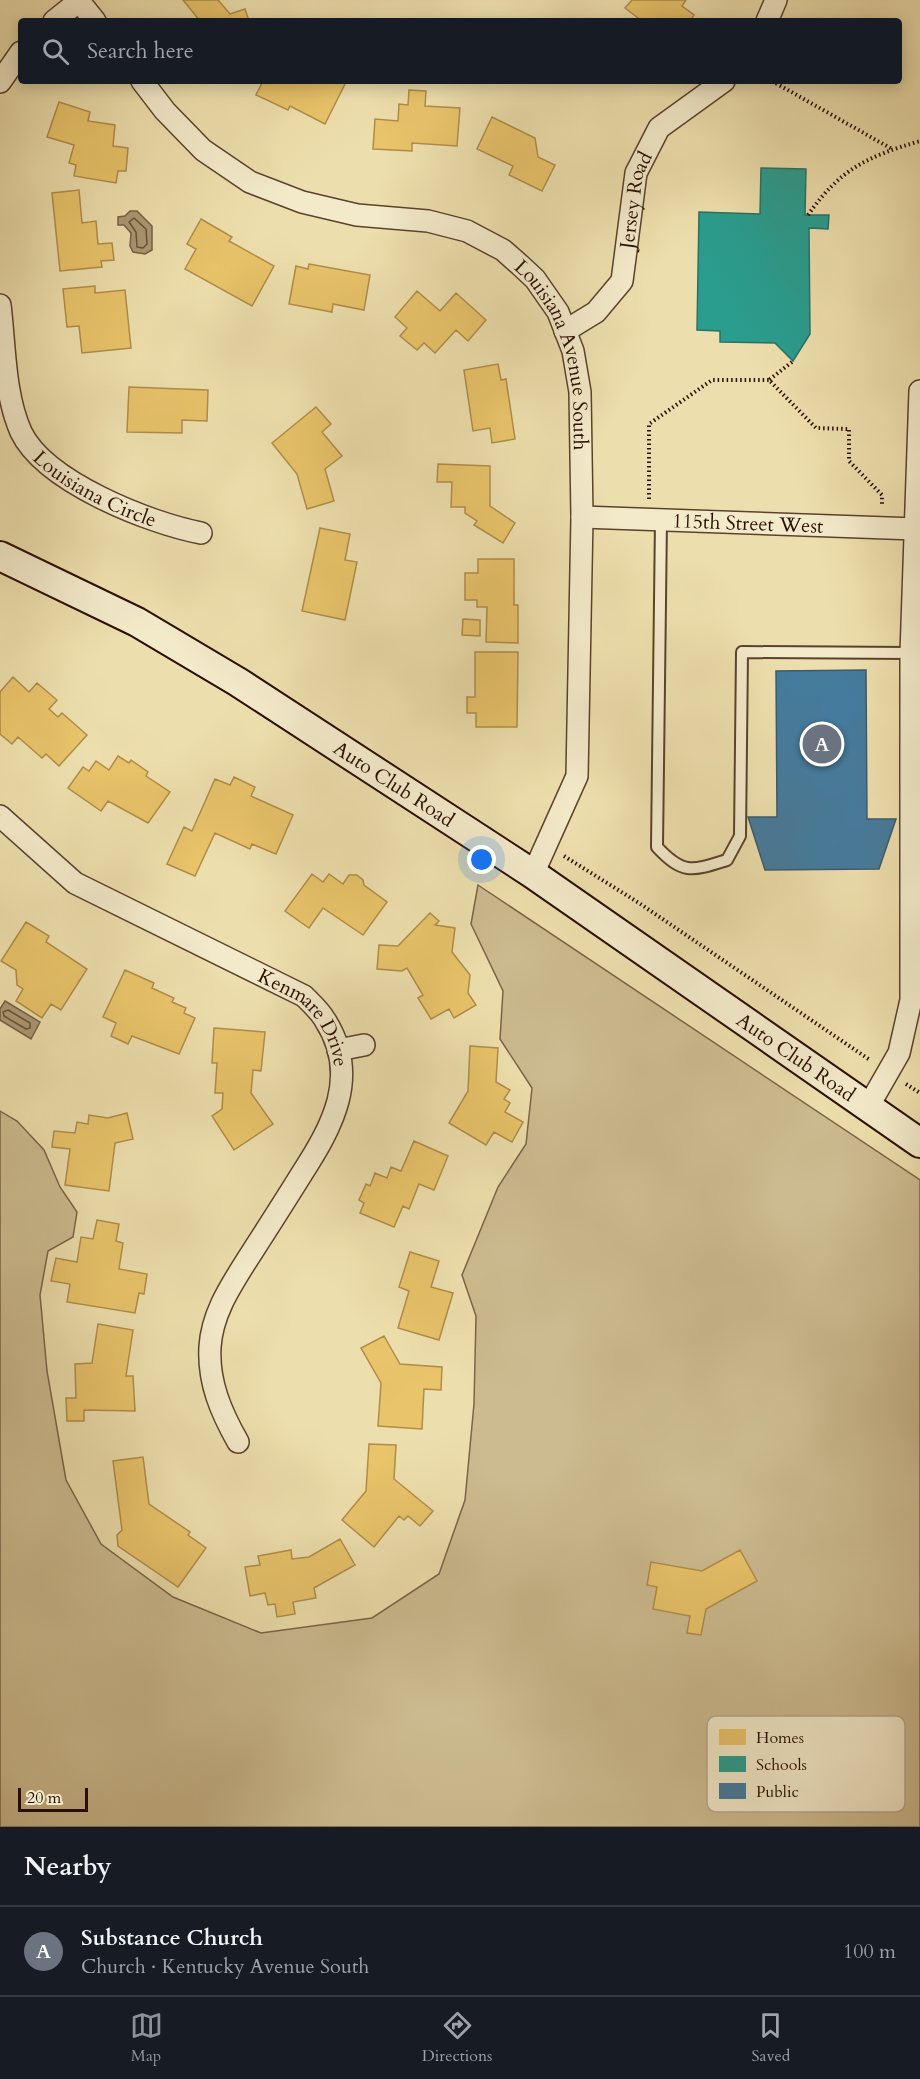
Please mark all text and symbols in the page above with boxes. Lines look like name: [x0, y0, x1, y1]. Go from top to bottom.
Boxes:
search box: [18, 18, 902, 84]
icon: search: [39, 35, 72, 68]
text: Search here: [87, 36, 194, 66]
street label: Jersey Road: [612, 146, 659, 253]
street label: Louisiana Avenue South: [509, 253, 594, 451]
street label: Louisiana Circle: [27, 444, 160, 533]
street label: 115th Street West: [672, 507, 825, 539]
pin: A: [802, 722, 842, 766]
street label: Auto Club Road: [329, 734, 460, 833]
your location: [467, 845, 496, 874]
street label: Kenmare Drive: [254, 962, 355, 1068]
street label: Auto Club Road: [731, 1006, 861, 1108]
legend: [707, 1716, 905, 1812]
text: Homes: [756, 1727, 804, 1749]
text: Schools: [756, 1754, 807, 1776]
text: Public: [756, 1781, 799, 1803]
scale bar: [18, 1785, 88, 1812]
text: 20 m: [27, 1787, 61, 1809]
text: Nearby: [24, 1849, 112, 1884]
text: Substance Church: [81, 1923, 263, 1953]
text: A: [36, 1938, 51, 1965]
text: 100 m: [843, 1938, 896, 1965]
text: Church · Kentucky Avenue South: [81, 1953, 369, 1980]
tab: Map: [130, 2009, 163, 2067]
tab: Directions: [422, 2009, 492, 2067]
tab: Saved: [752, 2009, 790, 2067]

